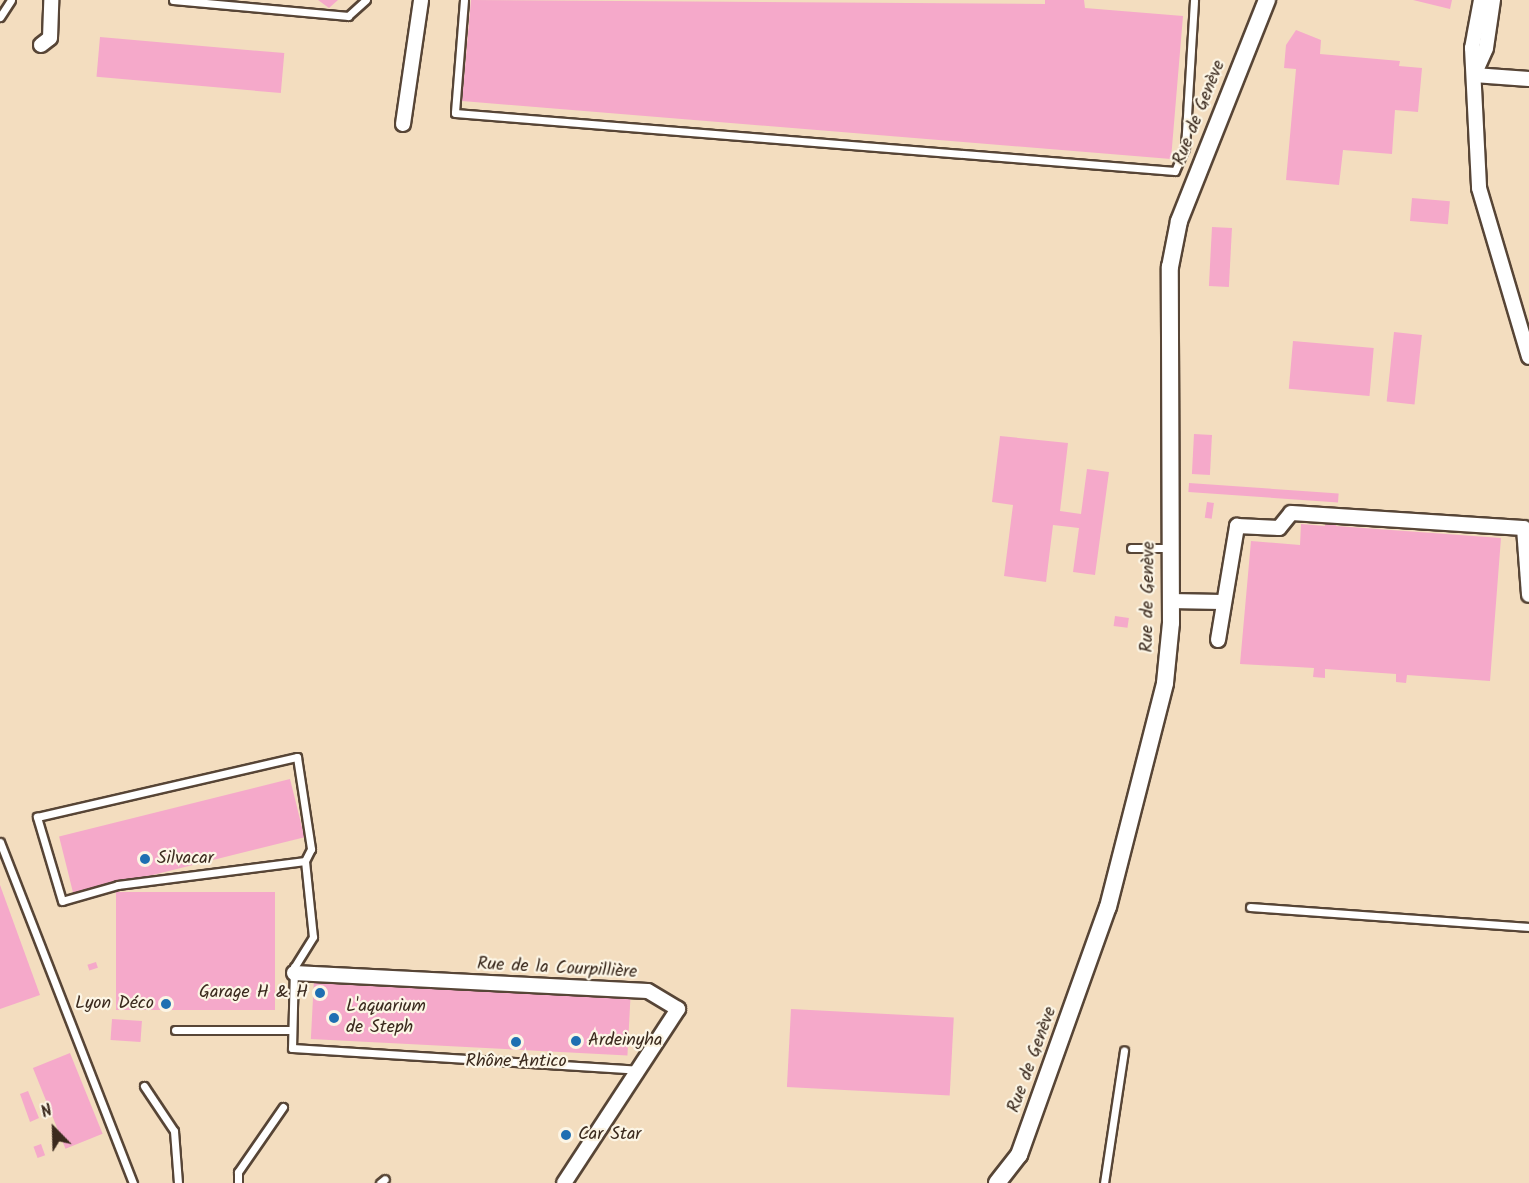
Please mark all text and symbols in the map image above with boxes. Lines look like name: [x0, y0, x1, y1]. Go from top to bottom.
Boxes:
street label: Rue de Genève: [1169, 57, 1231, 169]
street label: Rue de Genève: [1137, 541, 1161, 653]
place label: Silvacar: [157, 848, 214, 870]
marker: Silvacar: [138, 852, 152, 866]
street label: Rue de la Courpillière: [476, 954, 638, 984]
place label: Garage H & H: [199, 982, 308, 1004]
marker: Garage H & H: [313, 986, 327, 1000]
place label: Lyon Déco: [75, 993, 154, 1015]
marker: Lyon Déco: [159, 997, 173, 1011]
place label: L'aquarium de Steph: [346, 997, 426, 1040]
street label: Rue de Genève: [1004, 1004, 1062, 1116]
marker: L'aquarium de Steph: [327, 1011, 341, 1025]
place label: Ardeinyha: [588, 1030, 662, 1052]
marker: Ardeinyha: [569, 1034, 583, 1048]
marker: Rhône Antico: [509, 1035, 523, 1049]
place label: Rhône Antico: [465, 1051, 567, 1073]
text: N: [37, 1098, 56, 1125]
north arrow: [24, 1099, 84, 1159]
place label: Car Star: [578, 1124, 641, 1146]
marker: Car Star: [559, 1128, 573, 1142]

